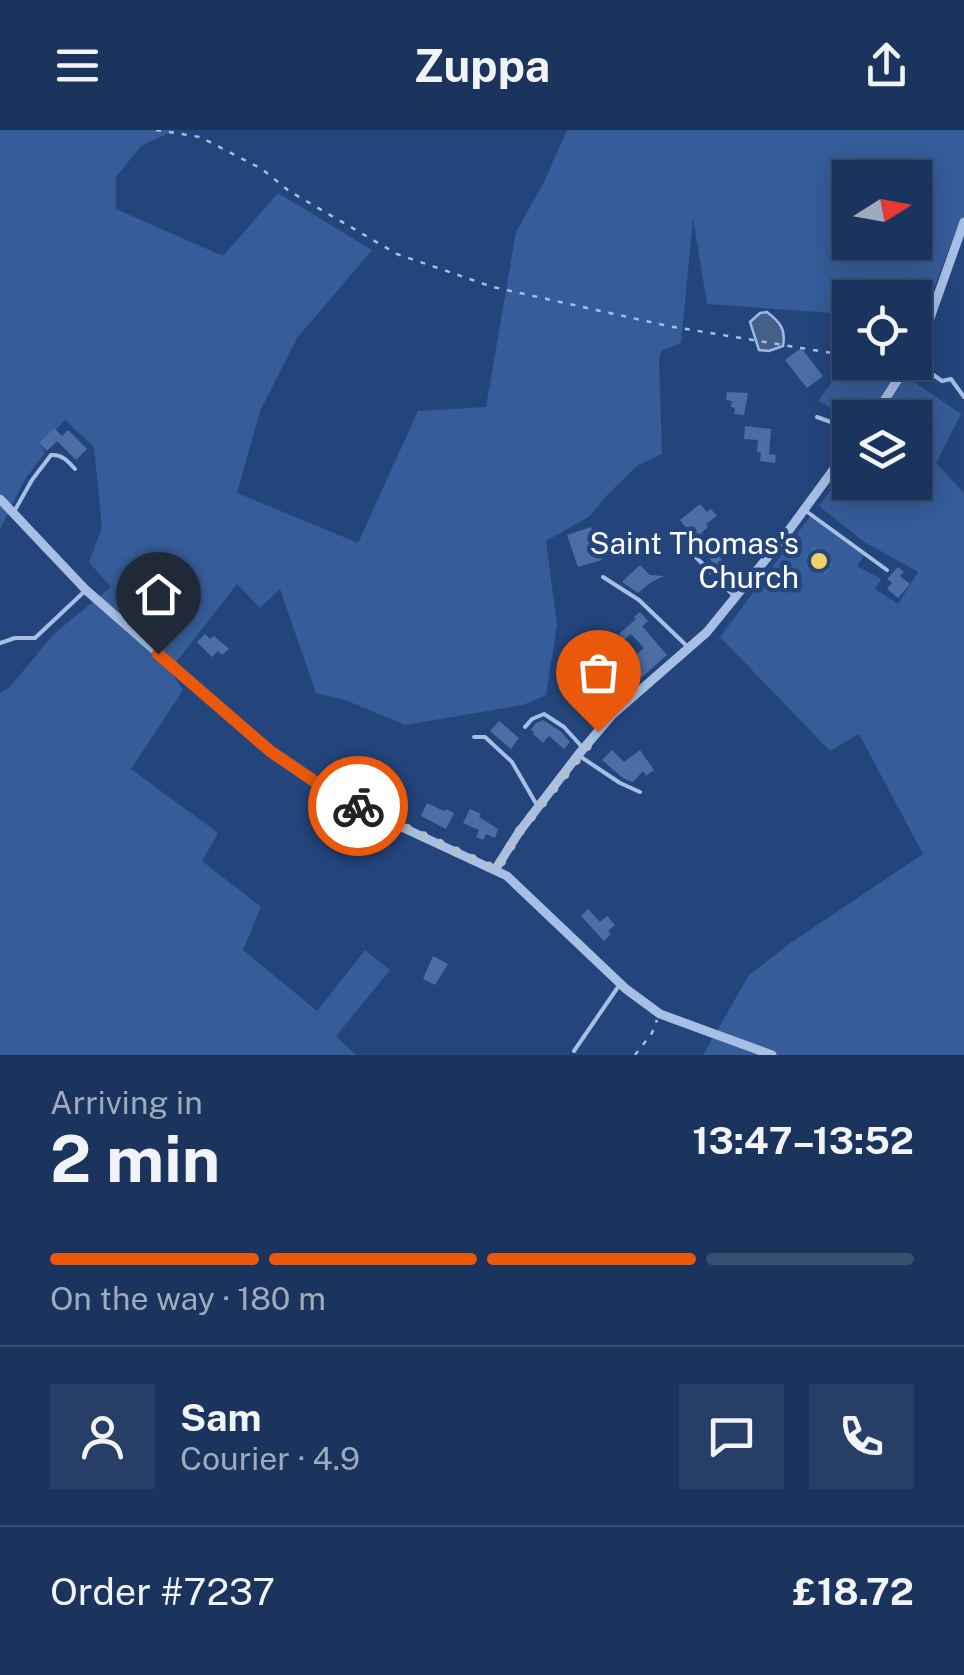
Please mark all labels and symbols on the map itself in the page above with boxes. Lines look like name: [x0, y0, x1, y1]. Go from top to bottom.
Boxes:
north arrow: [832, 160, 932, 260]
place label: Saint Thomas's Church: [589, 525, 799, 595]
marker: Saint Thomas's Church: [808, 550, 830, 572]
pin: [116, 552, 201, 655]
pin: [556, 630, 641, 733]
courier: [308, 756, 408, 856]

